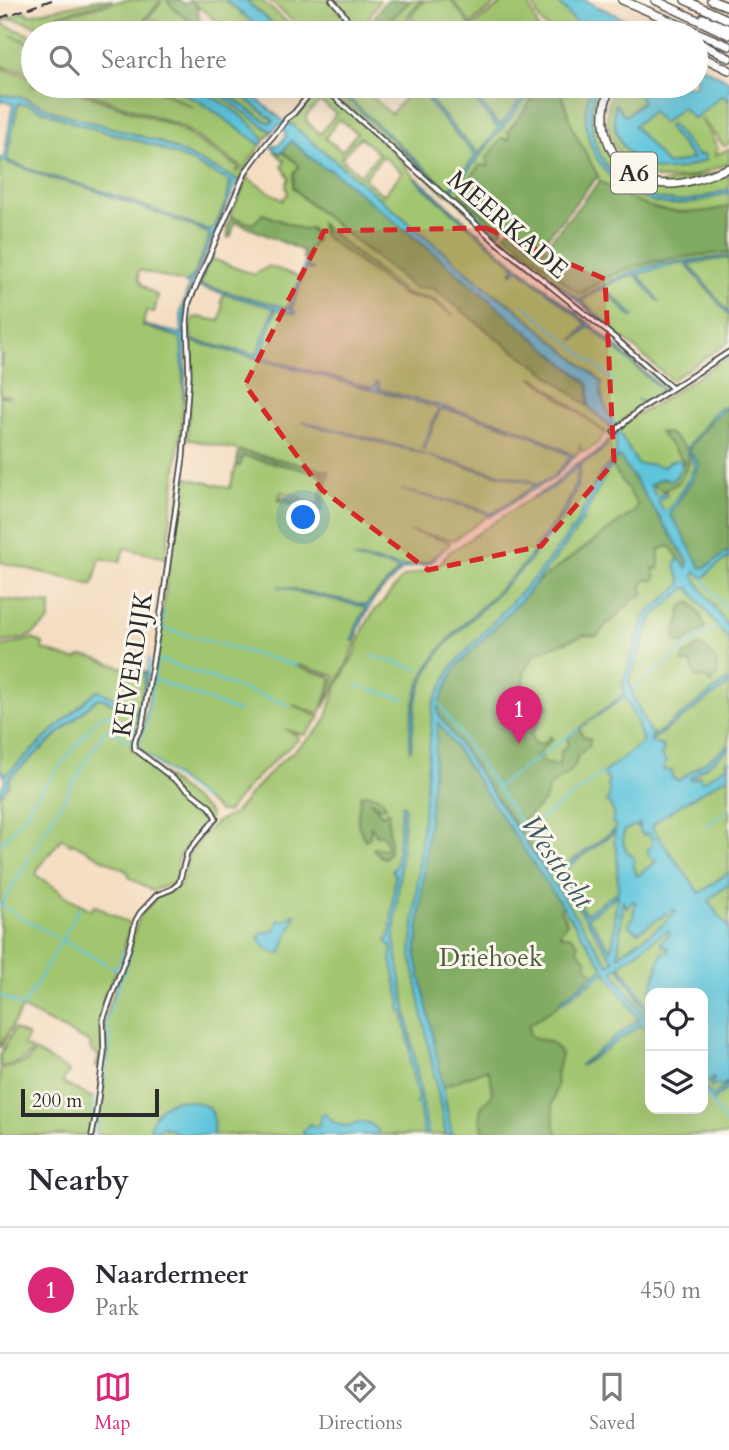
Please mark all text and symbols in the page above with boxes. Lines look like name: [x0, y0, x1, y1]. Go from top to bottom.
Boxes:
search box: [21, 21, 708, 98]
icon: search: [45, 41, 83, 79]
text: Search here: [101, 42, 227, 77]
road number: A6: [611, 153, 657, 194]
street label: MEERKADE: [440, 162, 576, 287]
your location: [286, 500, 320, 534]
street label: KEVERDIJK: [104, 588, 161, 739]
pin: 1: [496, 686, 542, 744]
water label: Westtocht: [512, 807, 603, 917]
park label: Driehoek: [439, 940, 543, 975]
map controls: [645, 988, 708, 1114]
button: locate: [645, 988, 708, 1051]
button: layers: [645, 1051, 708, 1114]
scale bar: [21, 1086, 159, 1118]
text: 200 m: [32, 1088, 82, 1114]
text: Nearby: [28, 1160, 129, 1201]
text: Naardermeer: [95, 1257, 248, 1292]
text: 1: [45, 1275, 57, 1306]
text: 450 m: [640, 1275, 701, 1306]
text: Park: [95, 1292, 139, 1323]
tab: Map: [94, 1368, 132, 1436]
tab: Directions: [319, 1368, 402, 1436]
tab: Saved: [589, 1368, 635, 1436]

